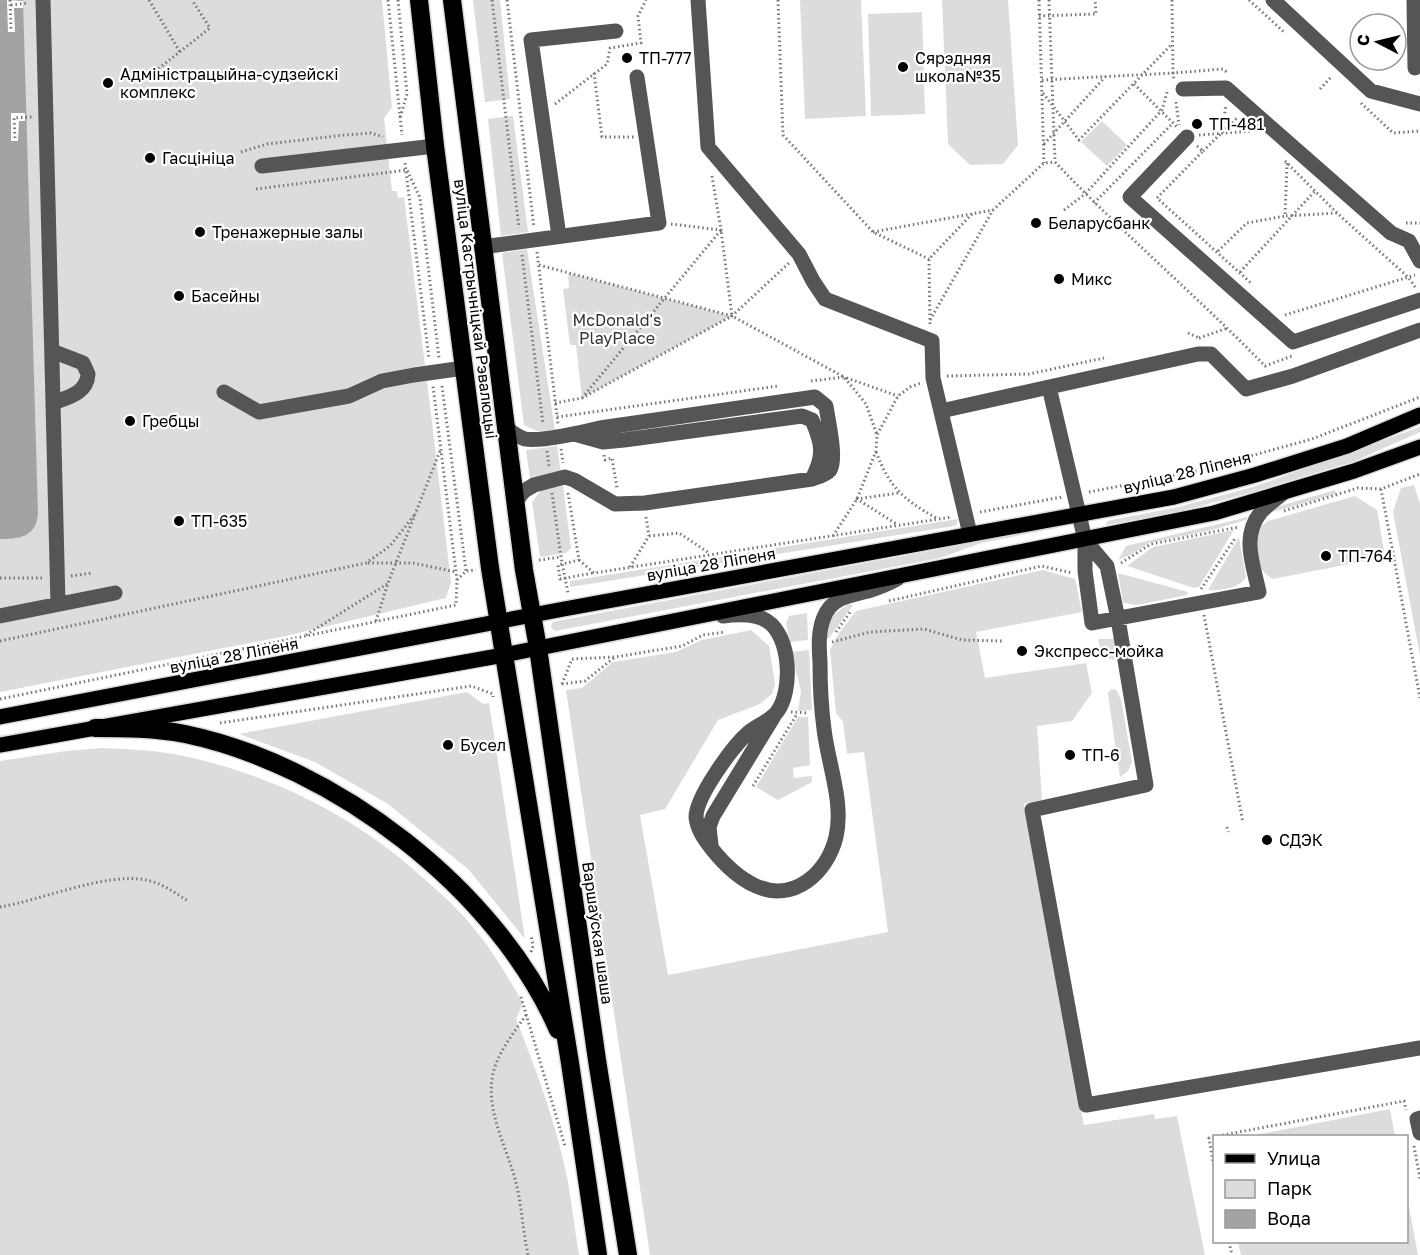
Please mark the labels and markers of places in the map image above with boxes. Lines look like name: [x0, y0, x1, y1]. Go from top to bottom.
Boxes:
place label: ТП-777: [639, 48, 691, 68]
place label: Сярэдняя школа№35: [915, 48, 1001, 86]
marker: ТП-777: [620, 51, 634, 65]
marker: Сярэдняя школа№35: [896, 60, 910, 74]
place label: Адміністрацыйна-судзейскі комплекс: [120, 64, 338, 102]
marker: Адміністрацыйна-судзейскі комплекс: [101, 76, 115, 90]
place label: ТП-481: [1209, 114, 1265, 134]
marker: ТП-481: [1190, 117, 1204, 131]
place label: Гасцініца: [162, 148, 235, 168]
marker: Гасцініца: [143, 151, 157, 165]
place label: Беларусбанк: [1048, 213, 1151, 233]
marker: Беларусбанк: [1029, 216, 1043, 230]
place label: Тренажерные залы: [212, 222, 363, 242]
marker: Тренажерные залы: [193, 225, 207, 239]
place label: Микс: [1071, 269, 1112, 289]
marker: Микс: [1052, 272, 1066, 286]
place label: Басейны: [191, 286, 260, 306]
marker: Басейны: [172, 289, 186, 303]
place label: Гребцы: [142, 411, 199, 431]
marker: Гребцы: [123, 414, 137, 428]
place label: ТП-635: [191, 511, 247, 531]
marker: ТП-635: [172, 514, 186, 528]
place label: ТП-764: [1338, 546, 1393, 566]
marker: ТП-764: [1319, 549, 1333, 563]
place label: Экспресс-мойка: [1034, 641, 1164, 661]
marker: Экспресс-мойка: [1015, 644, 1029, 658]
place label: Бусел: [460, 735, 506, 755]
marker: Бусел: [441, 738, 455, 752]
place label: ТП-6: [1082, 745, 1120, 765]
marker: ТП-6: [1063, 748, 1077, 762]
place label: СДЭК: [1279, 830, 1323, 850]
marker: СДЭК: [1260, 833, 1274, 847]

